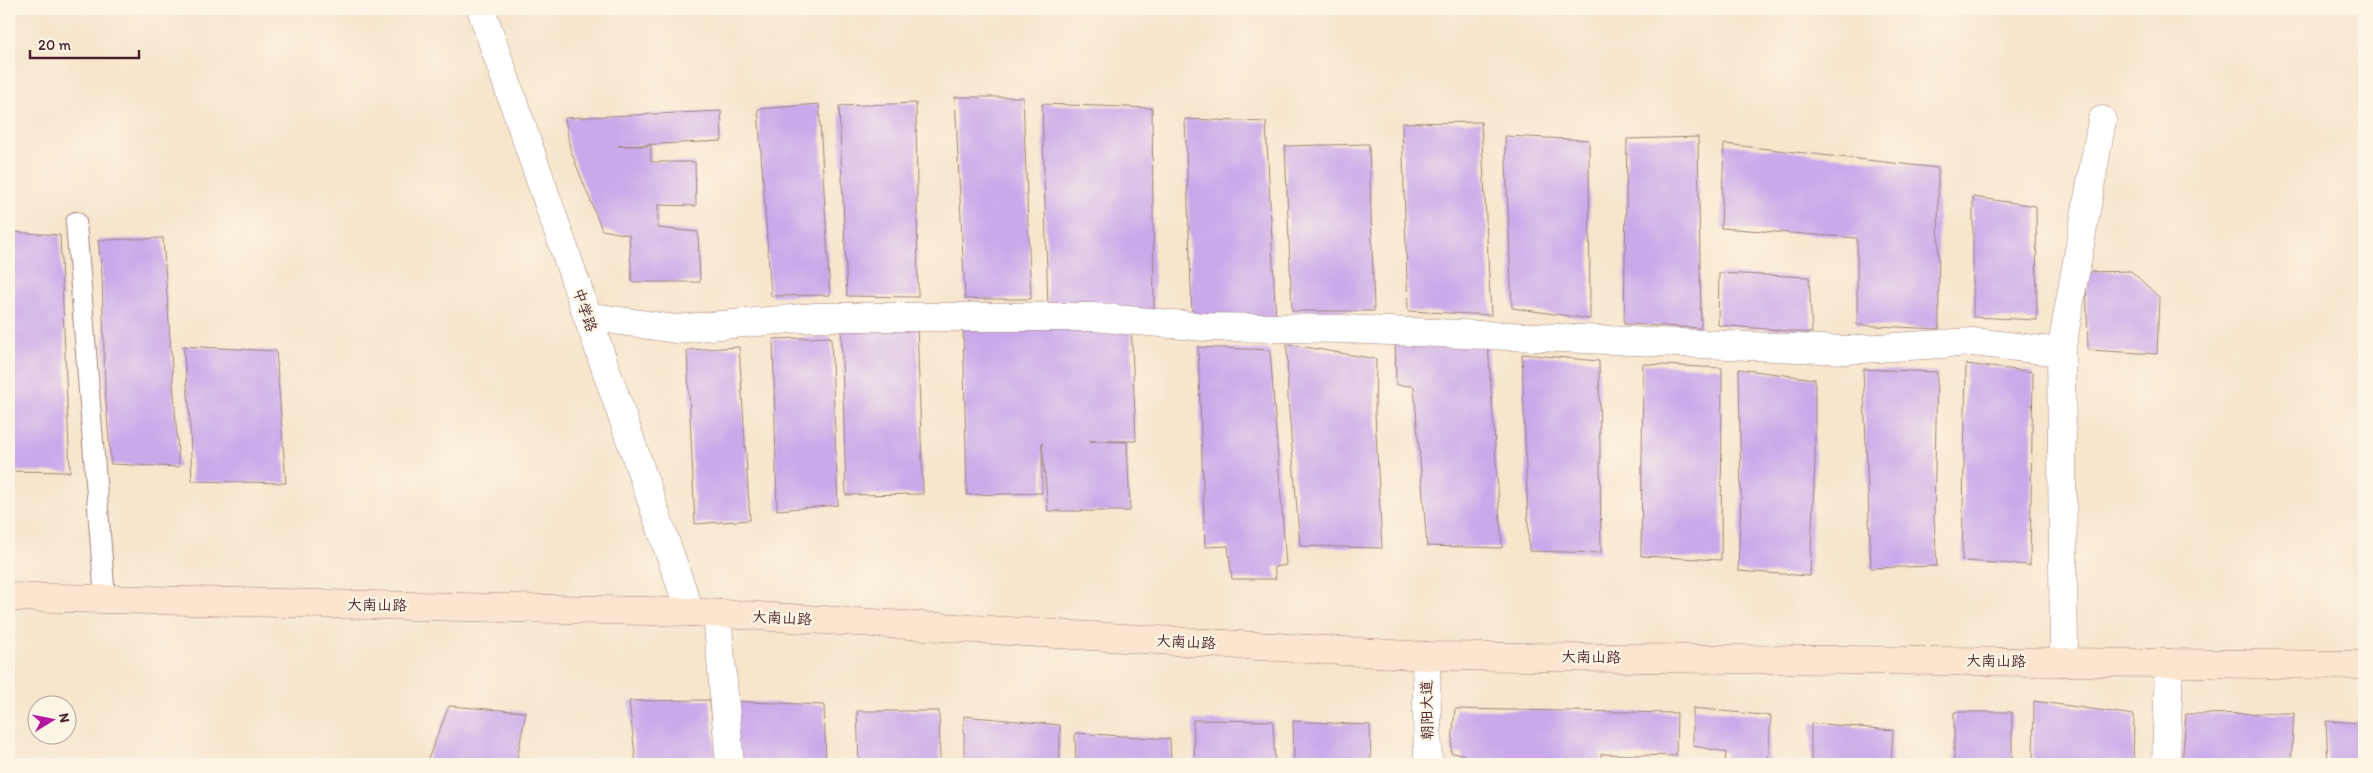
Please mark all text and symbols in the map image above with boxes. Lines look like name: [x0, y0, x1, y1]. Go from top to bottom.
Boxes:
scale bar: [30, 28, 139, 60]
text: 20 m: [38, 36, 72, 54]
street label: 中学路: [569, 286, 601, 334]
street label: 大南山路: [347, 595, 407, 615]
street label: 大南山路: [752, 607, 812, 629]
street label: 大南山路: [1156, 631, 1216, 653]
street label: 大南山路: [1561, 647, 1621, 667]
street label: 大南山路: [1966, 651, 2026, 671]
street label: 朝阳大道: [1417, 680, 1437, 740]
north arrow: [28, 696, 78, 746]
text: N: [55, 712, 74, 724]

